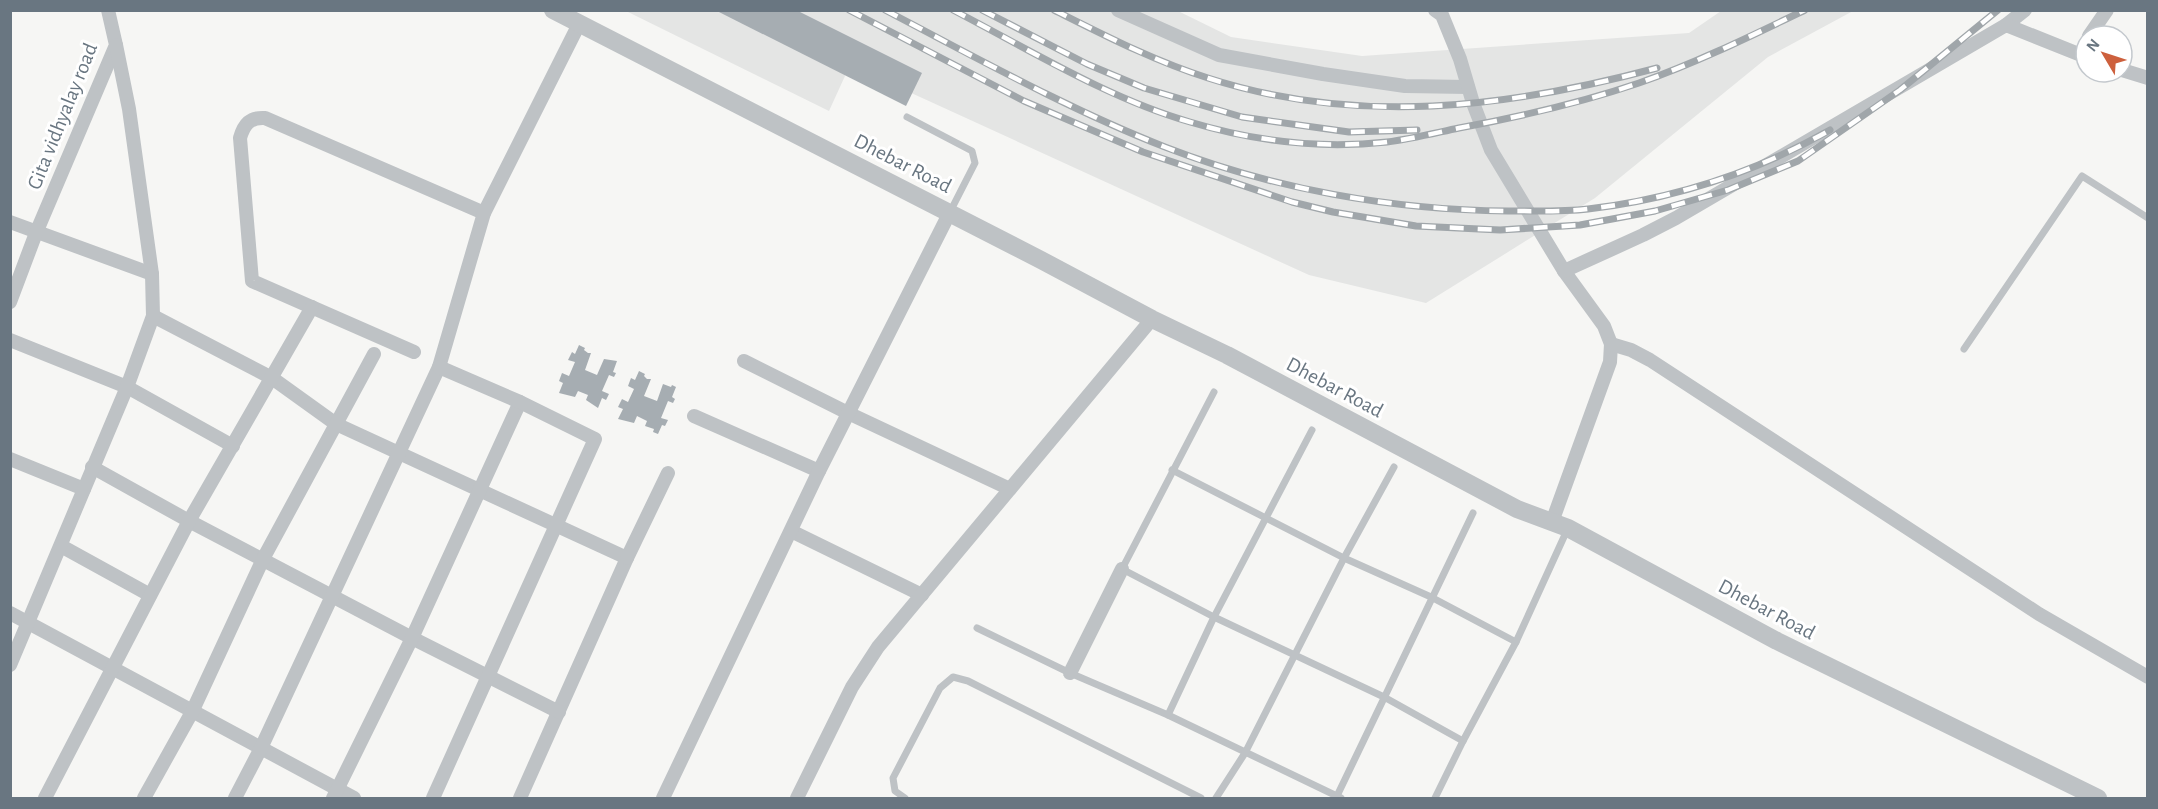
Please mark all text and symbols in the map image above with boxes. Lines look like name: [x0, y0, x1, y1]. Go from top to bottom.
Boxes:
north arrow: [2074, 24, 2134, 84]
text: N: [2083, 36, 2103, 55]
street label: Gita vidhyalay road: [24, 40, 101, 192]
street label: Dhebar Road: [851, 130, 955, 197]
street label: Dhebar Road: [1283, 353, 1387, 422]
street label: Dhebar Road: [1715, 575, 1819, 644]

